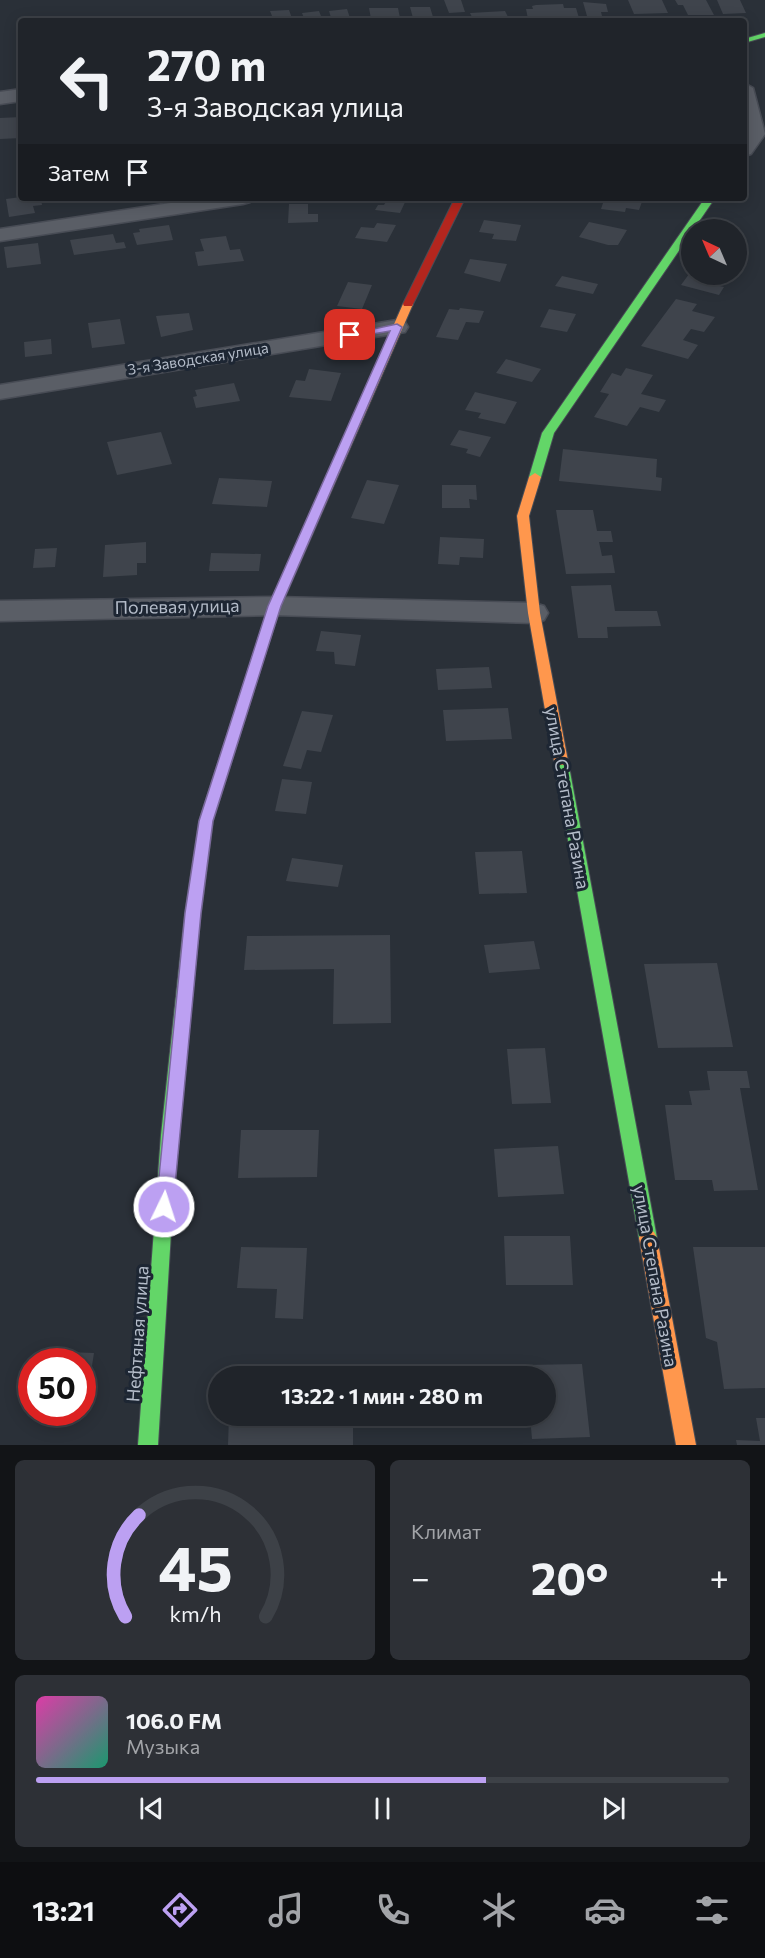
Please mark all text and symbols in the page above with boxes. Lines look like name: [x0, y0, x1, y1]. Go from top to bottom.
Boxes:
text: 270 m: [147, 38, 266, 90]
icon: left: [48, 42, 126, 120]
text: 3-я Заводская улица: [147, 90, 404, 123]
icon: arrive: [121, 156, 154, 189]
text: Затем: [48, 159, 109, 186]
north arrow: [681, 219, 747, 285]
map controls: [681, 219, 747, 285]
pin: [324, 309, 375, 360]
icon: arrive: [333, 318, 366, 351]
street label: 3-я Заводская улица: [126, 338, 270, 378]
street label: Полевая улица: [114, 594, 240, 618]
street label: улица Степана Разина: [541, 705, 595, 891]
position arrow: [132, 1175, 196, 1239]
street label: улица Степана Разина: [629, 1183, 683, 1369]
street label: Нефтяная улица: [121, 1265, 153, 1403]
speed limit sign: 50: [18, 1348, 96, 1426]
text: 13:22 · 1 мин · 280 m: [281, 1382, 483, 1409]
text: Климат: [411, 1519, 481, 1543]
text: 45: [158, 1528, 232, 1604]
text: 20°: [531, 1549, 609, 1604]
text: −: [411, 1556, 430, 1597]
text: +: [710, 1556, 729, 1597]
text: km/h: [169, 1600, 221, 1626]
text: 106.0 FM: [126, 1707, 222, 1734]
text: Музыка: [126, 1734, 200, 1758]
icon: previous: [135, 1792, 168, 1825]
icon: pause: [366, 1792, 399, 1825]
icon: next: [597, 1792, 630, 1825]
icon: directions: [159, 1889, 201, 1931]
icon: music: [265, 1889, 307, 1931]
icon: phone: [372, 1889, 414, 1931]
icon: climate: [478, 1889, 520, 1931]
icon: car: [584, 1889, 626, 1931]
icon: filters: [691, 1889, 733, 1931]
text: 13:21: [32, 1894, 95, 1927]

